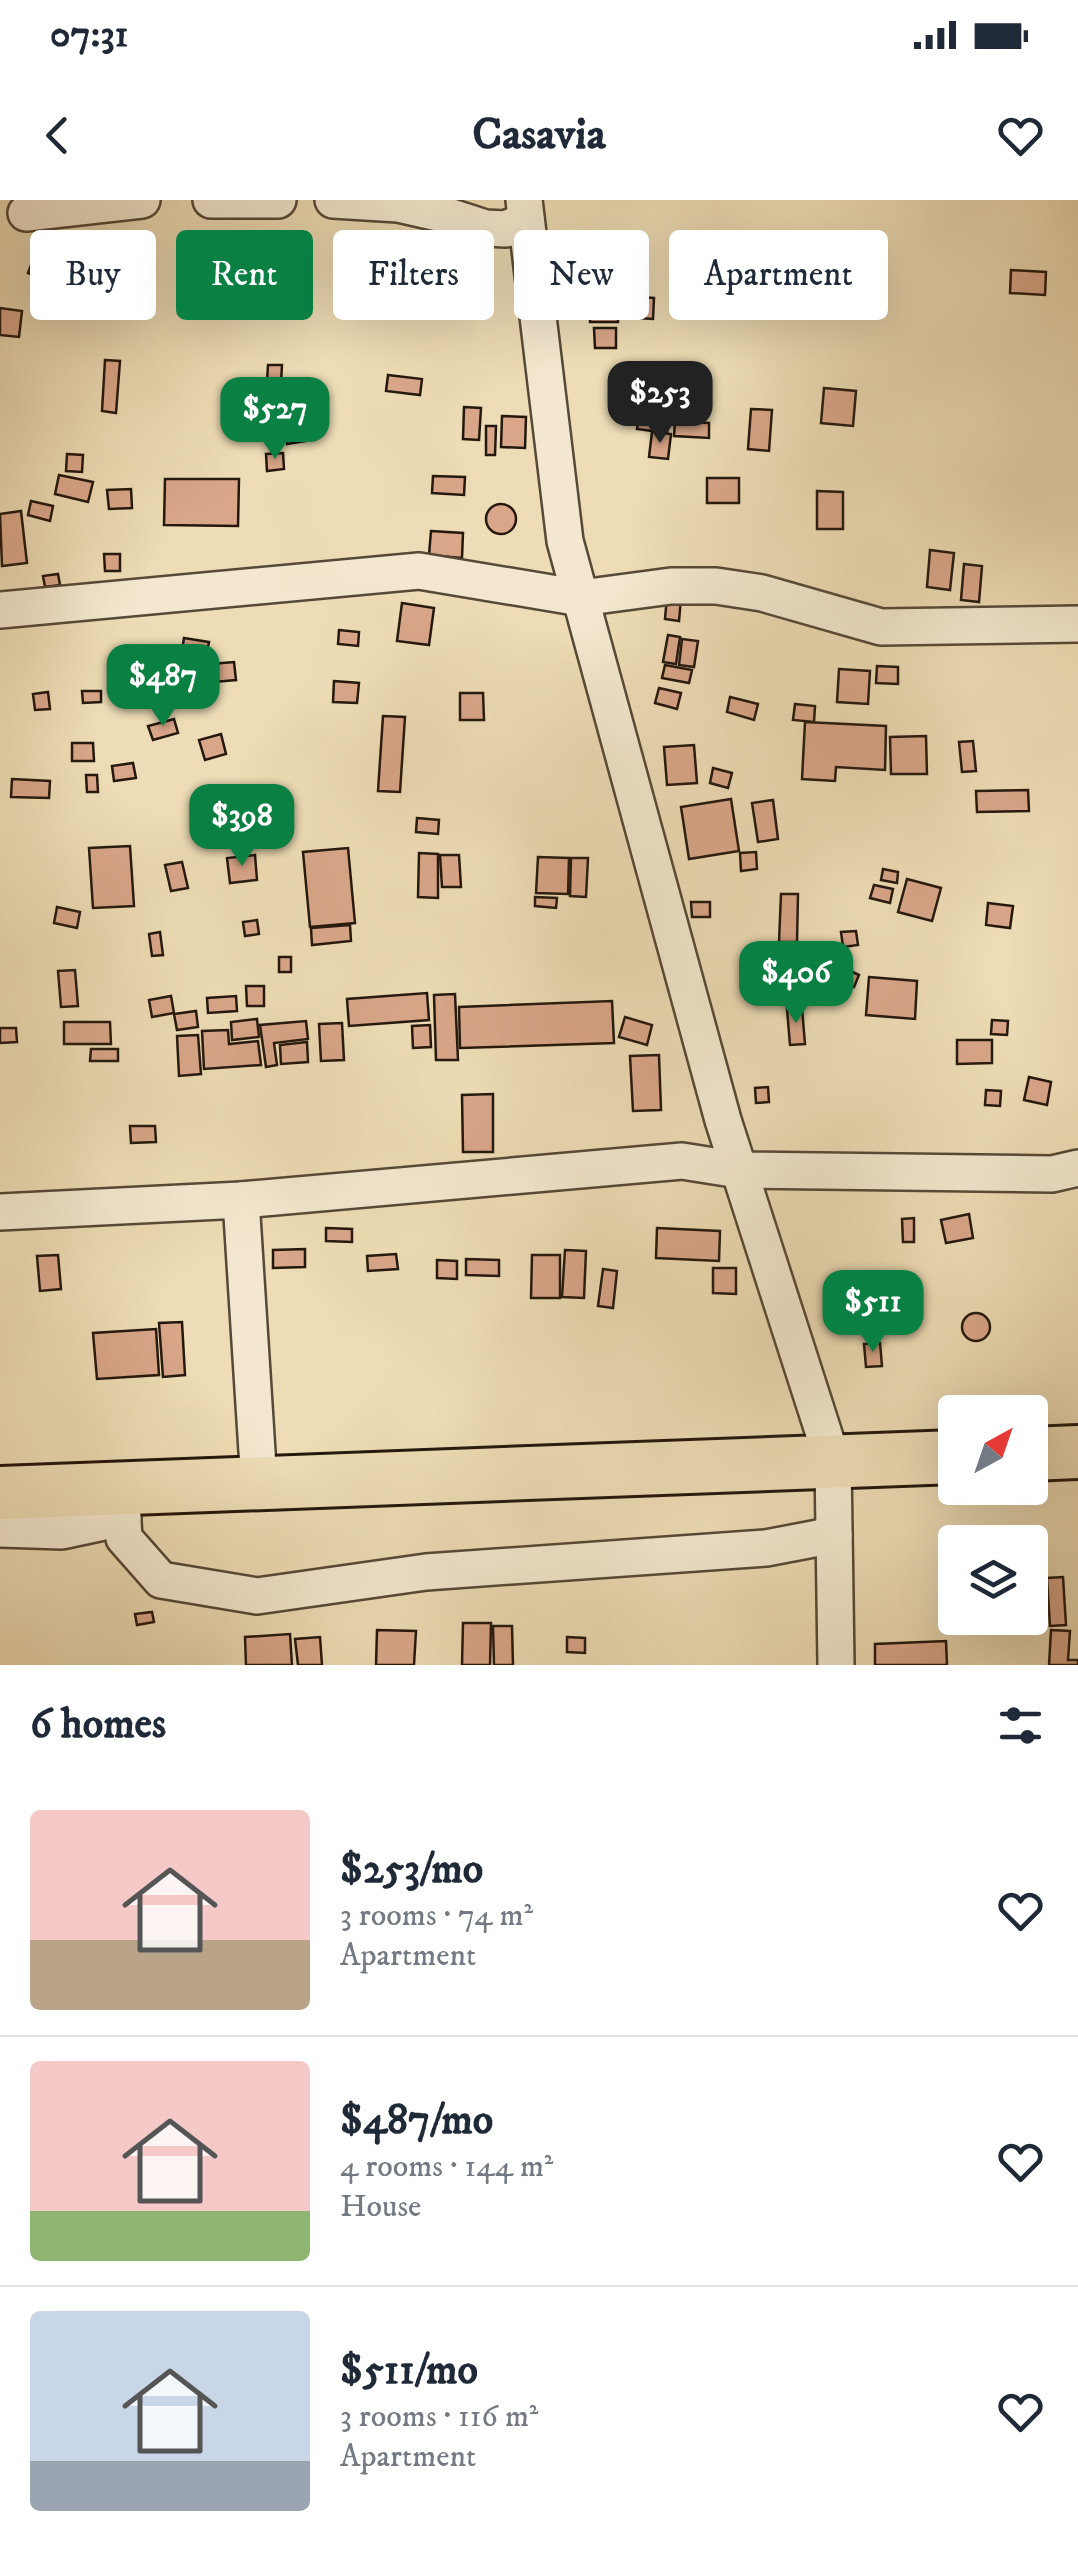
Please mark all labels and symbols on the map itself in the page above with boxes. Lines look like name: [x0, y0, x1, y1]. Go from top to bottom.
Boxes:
pin: $253: [601, 361, 719, 446]
pin: $527: [216, 377, 334, 462]
pin: $487: [104, 644, 222, 729]
pin: $398: [183, 784, 301, 869]
pin: $406: [737, 941, 855, 1026]
pin: $511: [814, 1270, 932, 1355]
north arrow: [938, 1395, 1048, 1505]

